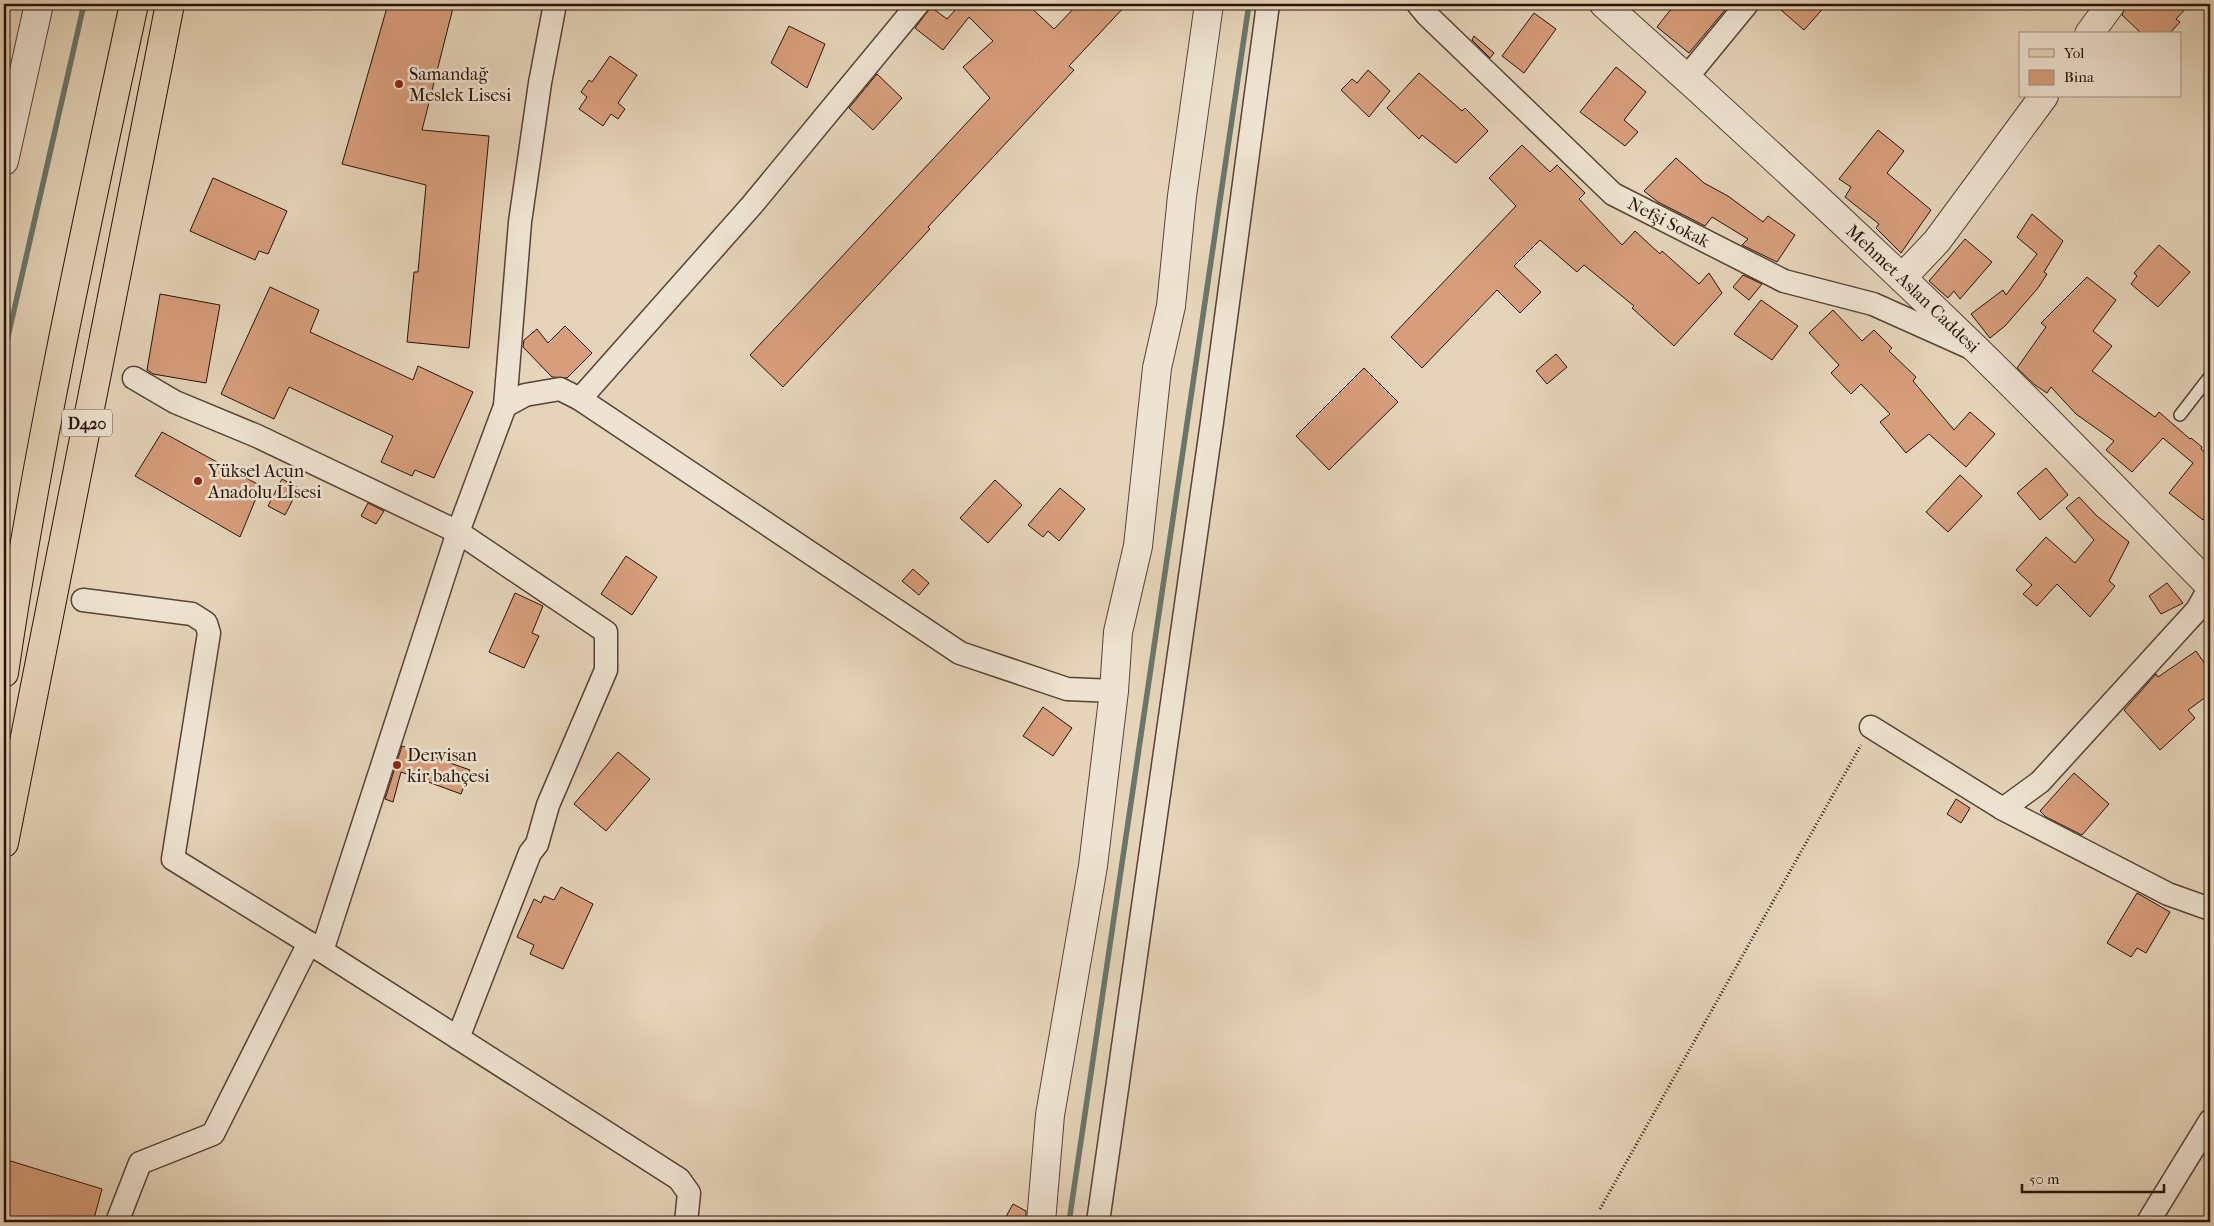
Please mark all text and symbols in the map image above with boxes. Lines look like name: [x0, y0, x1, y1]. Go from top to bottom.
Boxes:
legend: [2019, 32, 2182, 98]
text: Yol: [2063, 44, 2084, 62]
place label: Samandağ Meslek Lisesi: [409, 64, 512, 106]
text: Bina: [2064, 68, 2095, 86]
marker: Samandağ Meslek Lisesi: [393, 78, 405, 90]
street label: Nefşi Sokak: [1624, 193, 1714, 253]
street label: Mehmet Aslan Caddesi: [1841, 221, 1984, 358]
road number: D420: [62, 409, 112, 436]
place label: Yüksel Acun Anadolu Lİsesi: [207, 461, 322, 503]
marker: Yüksel Acun Anadolu Lİsesi: [192, 475, 204, 487]
place label: Dervisan kir bahçesi: [407, 745, 490, 787]
marker: Dervisan kir bahçesi: [391, 759, 403, 771]
scale bar: [2022, 1161, 2164, 1193]
text: 50 m: [2029, 1170, 2060, 1188]

